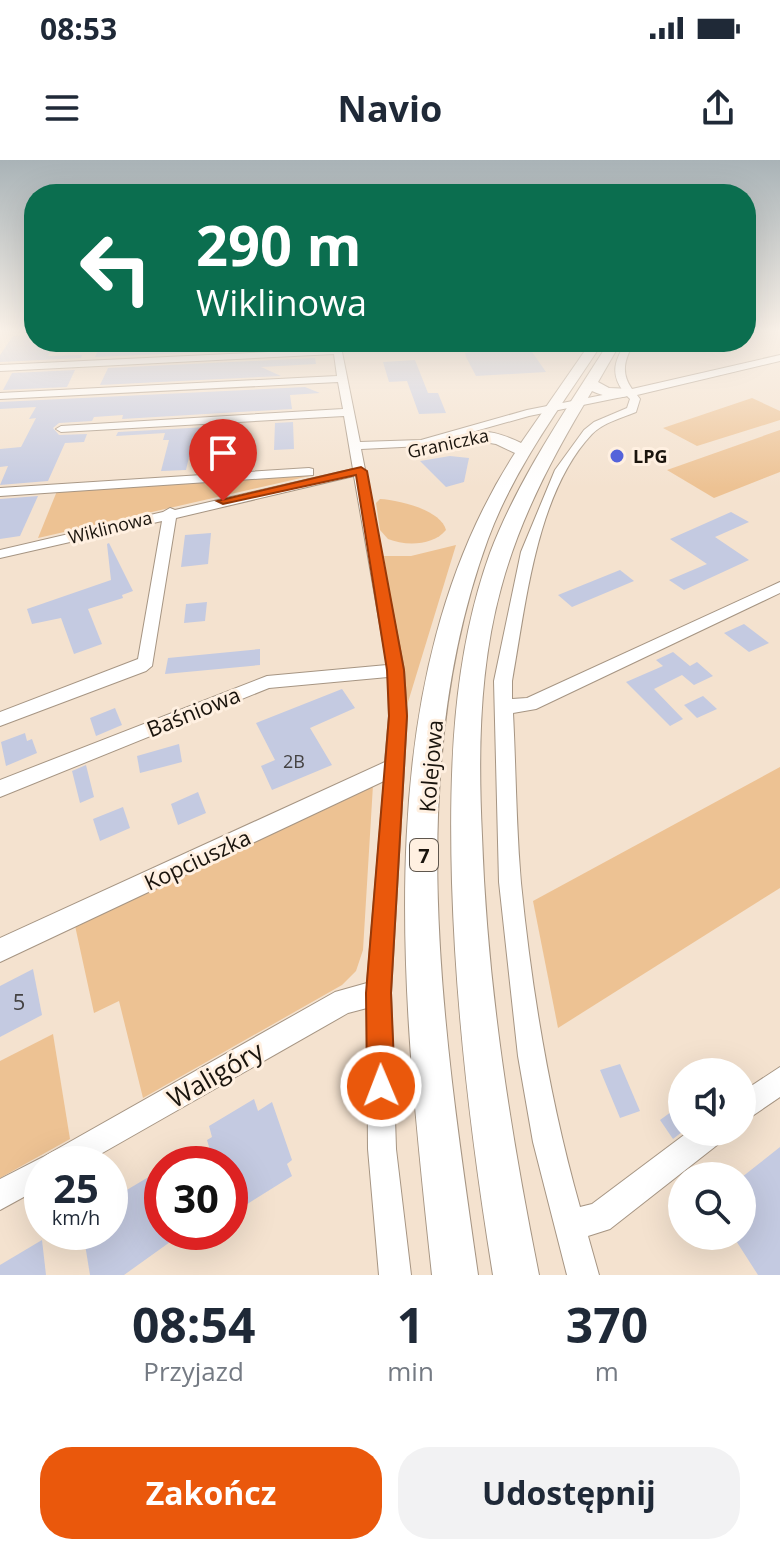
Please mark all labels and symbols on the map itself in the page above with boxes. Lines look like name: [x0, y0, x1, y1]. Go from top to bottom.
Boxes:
pin: [189, 419, 257, 501]
street label: Graniczka: [405, 423, 491, 463]
place label: LPG: [633, 444, 668, 468]
marker: LPG: [608, 447, 626, 465]
street label: Wiklinowa: [66, 505, 154, 549]
street label: Baśniowa: [142, 679, 244, 743]
street label: Kolejowa: [411, 719, 449, 813]
house number: 2B: [283, 749, 305, 773]
street label: Kopciuszka: [139, 821, 255, 897]
road number: 7: [410, 839, 438, 871]
house number: 5: [13, 986, 25, 1016]
street label: Waligóry: [161, 1032, 270, 1116]
position arrow: [339, 1044, 423, 1128]
speed limit sign: 30: [144, 1146, 248, 1250]

